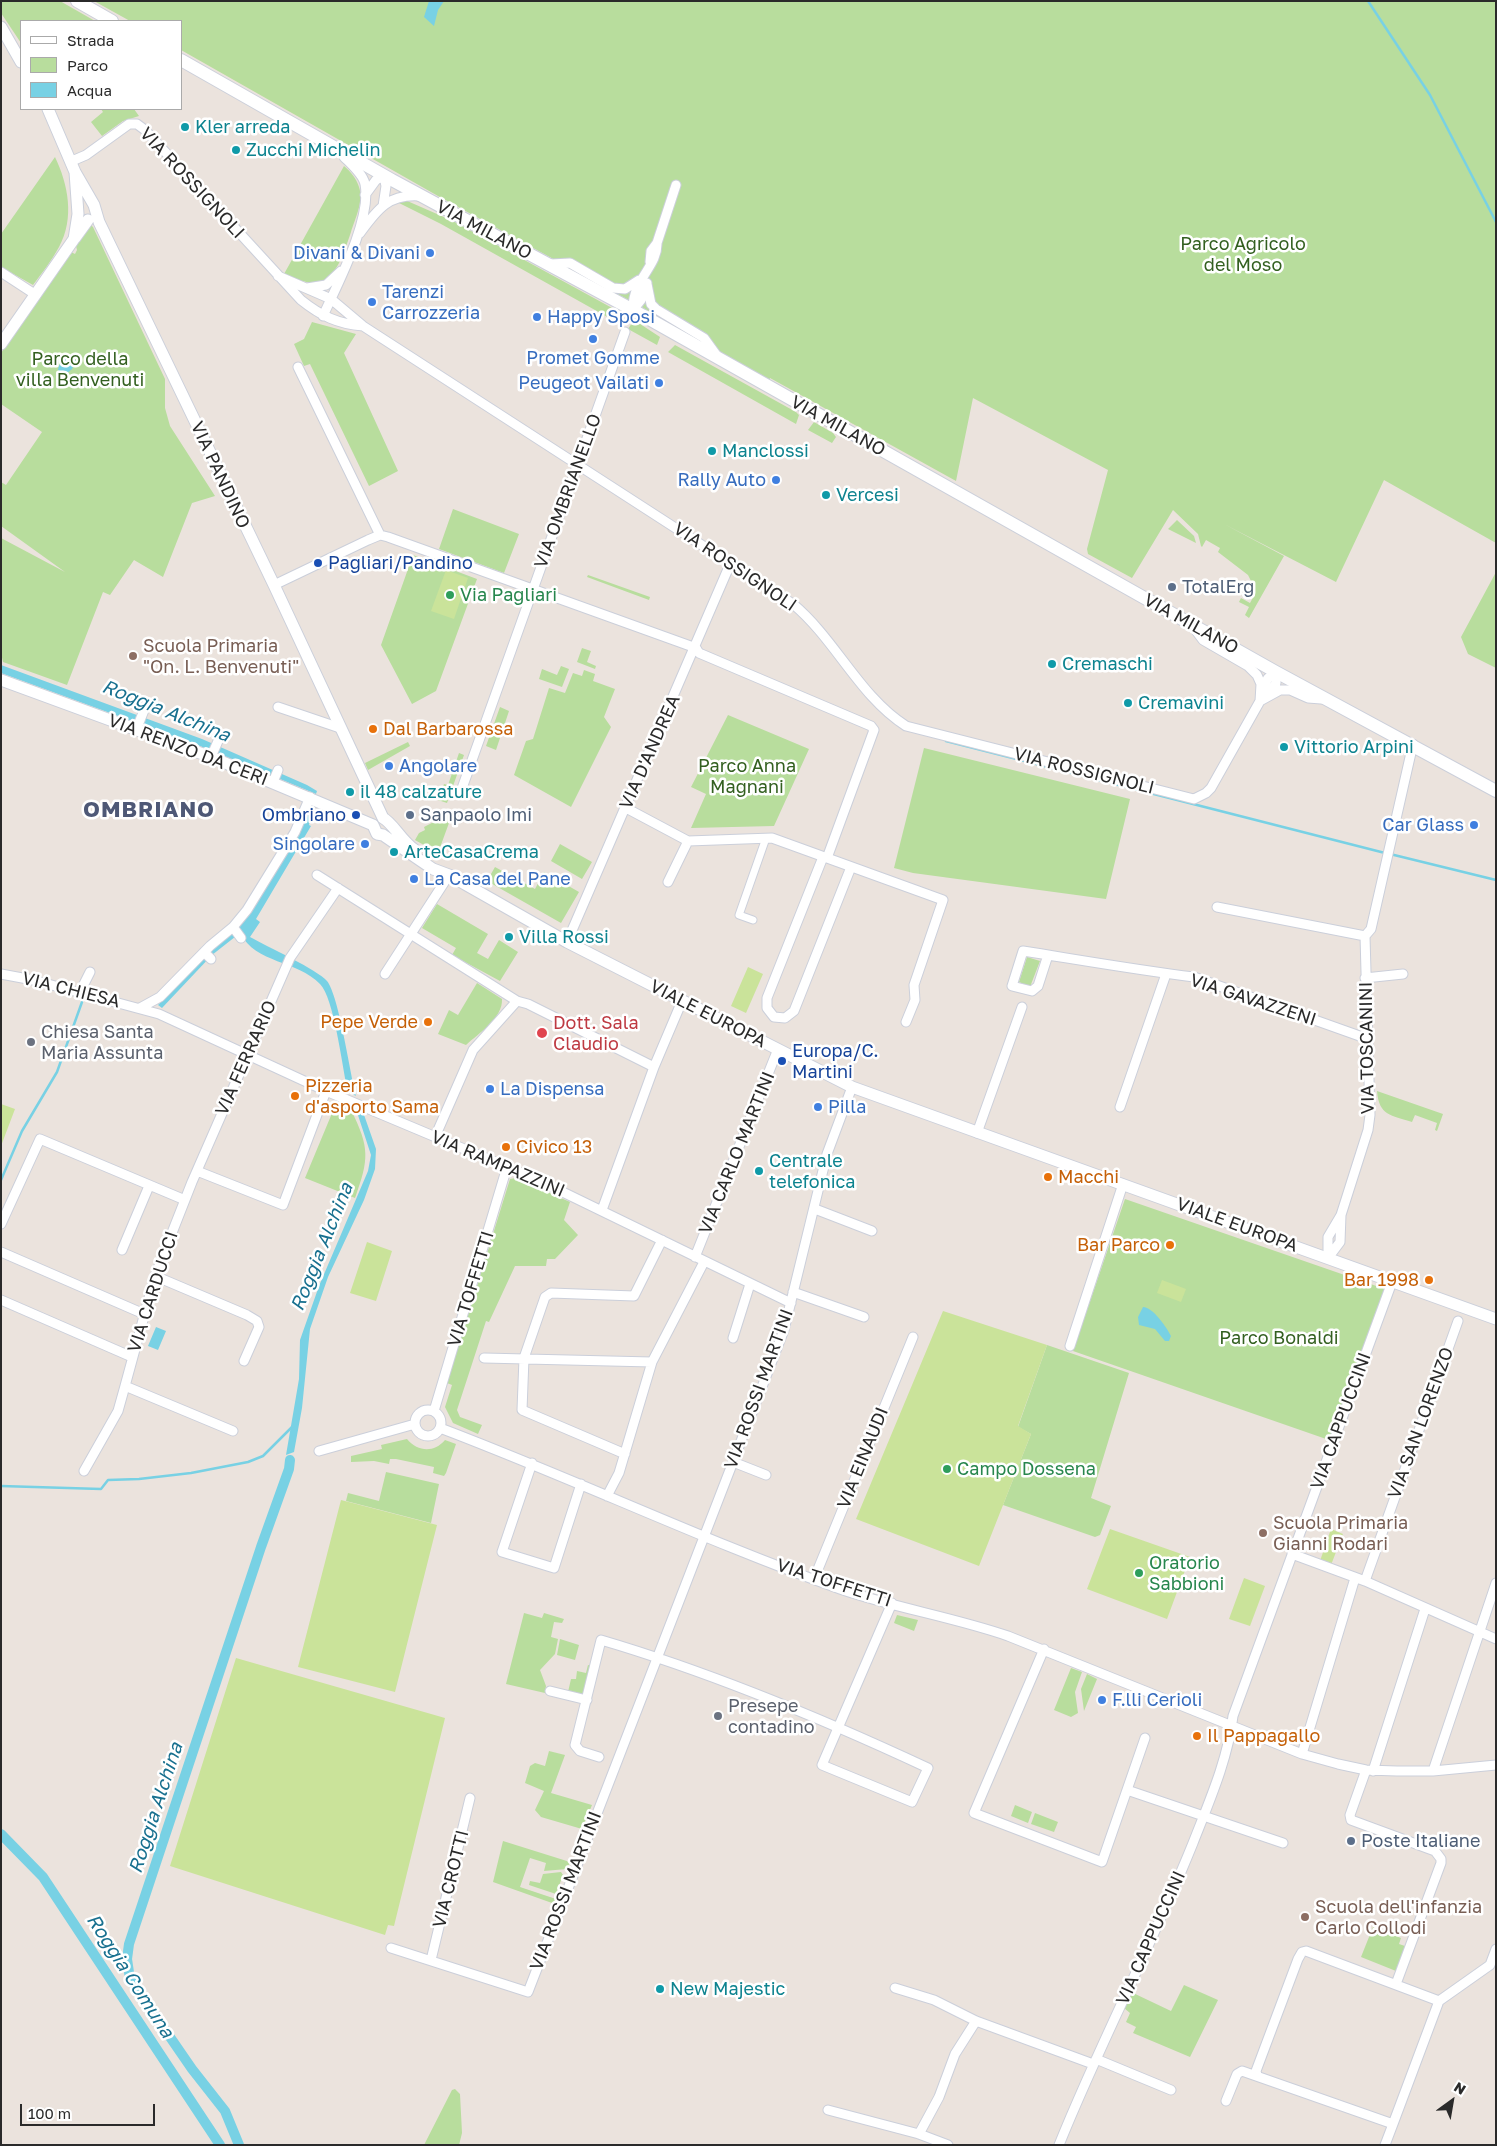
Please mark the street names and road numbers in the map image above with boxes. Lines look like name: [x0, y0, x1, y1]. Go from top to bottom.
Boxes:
street label: VIA ROSSIGNOLI: [135, 123, 249, 243]
street label: VIA MILANO: [432, 196, 536, 264]
street label: VIA MILANO: [787, 391, 889, 461]
street label: VIA OMBRIANELLO: [530, 411, 606, 571]
street label: VIA PANDINO: [186, 418, 254, 532]
street label: VIA ROSSIGNOLI: [669, 518, 801, 616]
street label: VIA MILANO: [1140, 589, 1242, 659]
street label: VIA D'ANDREA: [615, 691, 685, 813]
street label: VIA RENZO DA CERI: [105, 710, 271, 790]
street label: VIA ROSSIGNOLI: [1011, 743, 1157, 799]
street label: VIA CHIESA: [20, 967, 122, 1013]
street label: VIA GAVAZZENI: [1187, 969, 1319, 1031]
street label: VIALE EUROPA: [646, 975, 770, 1053]
street label: VIA TOSCANINI: [1355, 982, 1379, 1114]
street label: VIA FERRARIO: [211, 997, 281, 1119]
street label: VIA CARLO MARTINI: [694, 1068, 780, 1238]
street label: VIA RAMPAZZINI: [428, 1126, 568, 1202]
street label: VIALE EUROPA: [1173, 1193, 1301, 1257]
street label: VIA CARDUCCI: [123, 1229, 183, 1355]
street label: VIA TOFFETTI: [443, 1229, 499, 1349]
street label: VIA ROSSI MARTINI: [720, 1306, 798, 1472]
street label: VIA SAN LORENZO: [1384, 1344, 1458, 1502]
street label: VIA CAPPUCCINI: [1306, 1349, 1376, 1493]
street label: VIA EINAUDI: [833, 1404, 893, 1512]
street label: VIA TOFFETTI: [774, 1554, 894, 1612]
street label: VIA ROSSI MARTINI: [526, 1808, 606, 1974]
street label: VIA CROTTI: [428, 1828, 474, 1930]
street label: VIA CAPPUCCINI: [1112, 1868, 1190, 2008]

